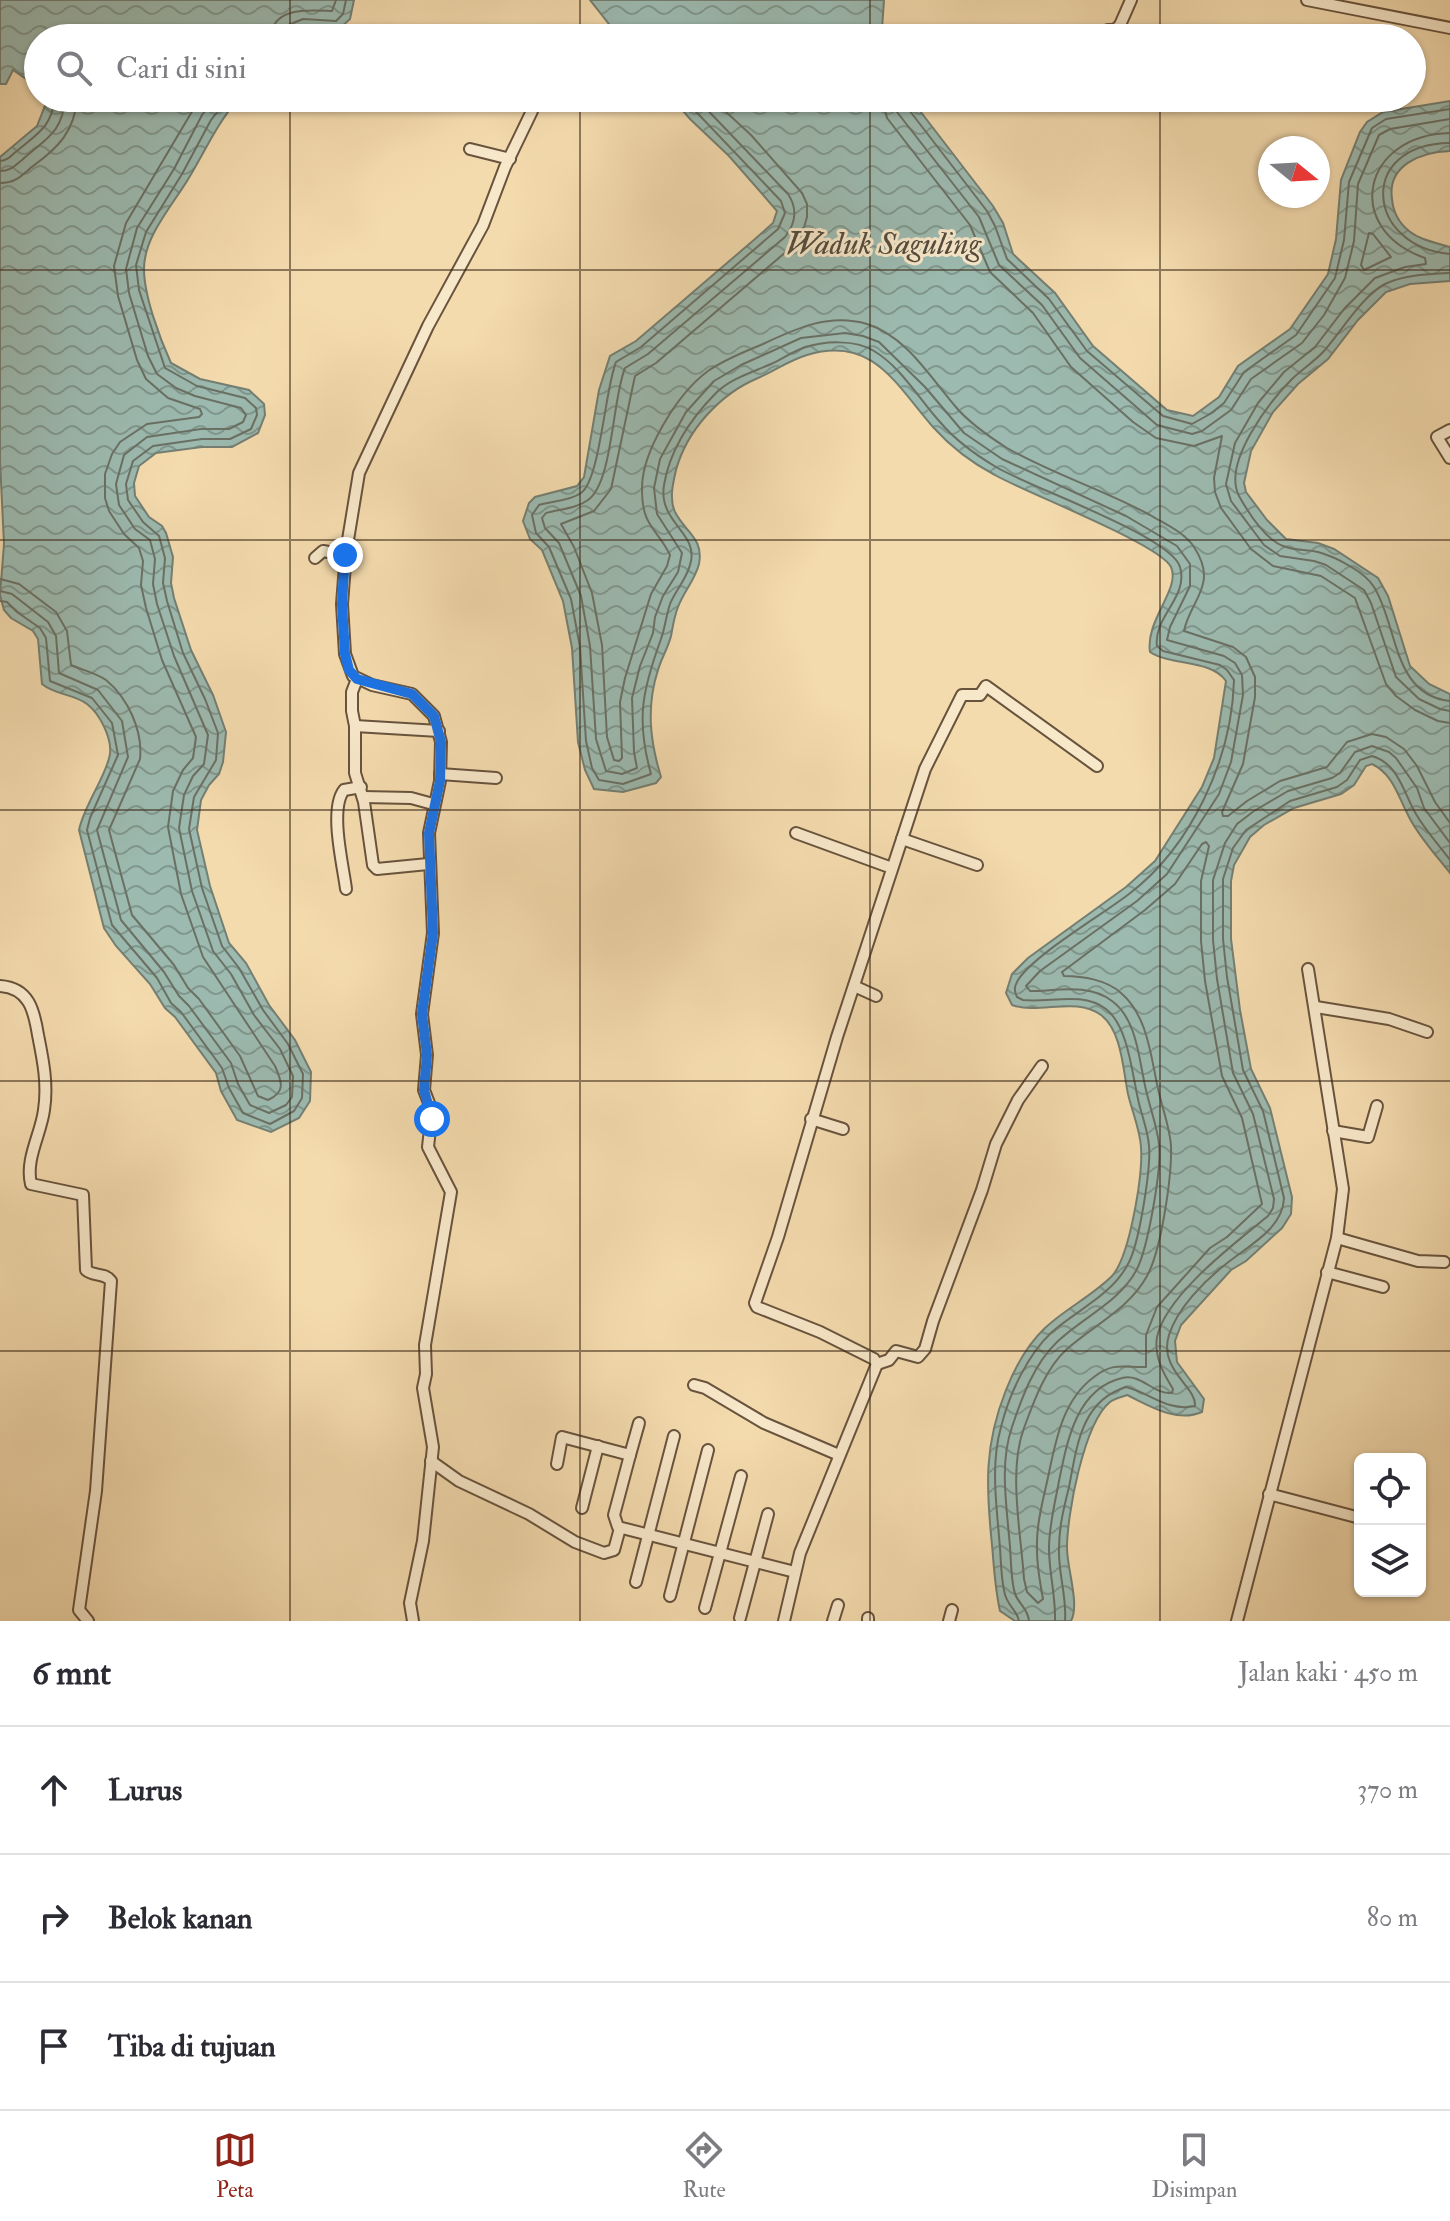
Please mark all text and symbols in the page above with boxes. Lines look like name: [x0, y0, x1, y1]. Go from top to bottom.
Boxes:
search box: [24, 24, 1426, 112]
icon: search: [52, 46, 96, 90]
text: Cari di sini: [116, 50, 246, 87]
north arrow: [1258, 136, 1330, 208]
water label: Waduk Saguling: [785, 224, 983, 264]
route end: [327, 537, 363, 573]
route start: [414, 1101, 450, 1137]
map controls: [1354, 1453, 1426, 1597]
button: locate: [1354, 1453, 1426, 1525]
button: layers: [1354, 1525, 1426, 1597]
text: 6 mnt: [32, 1652, 111, 1695]
text: Jalan kaki · 450 m: [1239, 1657, 1418, 1689]
icon: ahead: [32, 1768, 76, 1812]
text: Lurus: [108, 1772, 182, 1809]
text: 370 m: [1357, 1774, 1418, 1806]
icon: right: [32, 1896, 76, 1940]
text: Belok kanan: [108, 1900, 252, 1937]
text: 80 m: [1367, 1902, 1418, 1934]
icon: arrive: [32, 2024, 76, 2068]
text: Tiba di tujuan: [108, 2028, 276, 2065]
tab: Peta: [213, 2128, 257, 2204]
tab: Rute: [682, 2128, 726, 2204]
tab: Disimpan: [1152, 2128, 1237, 2204]

